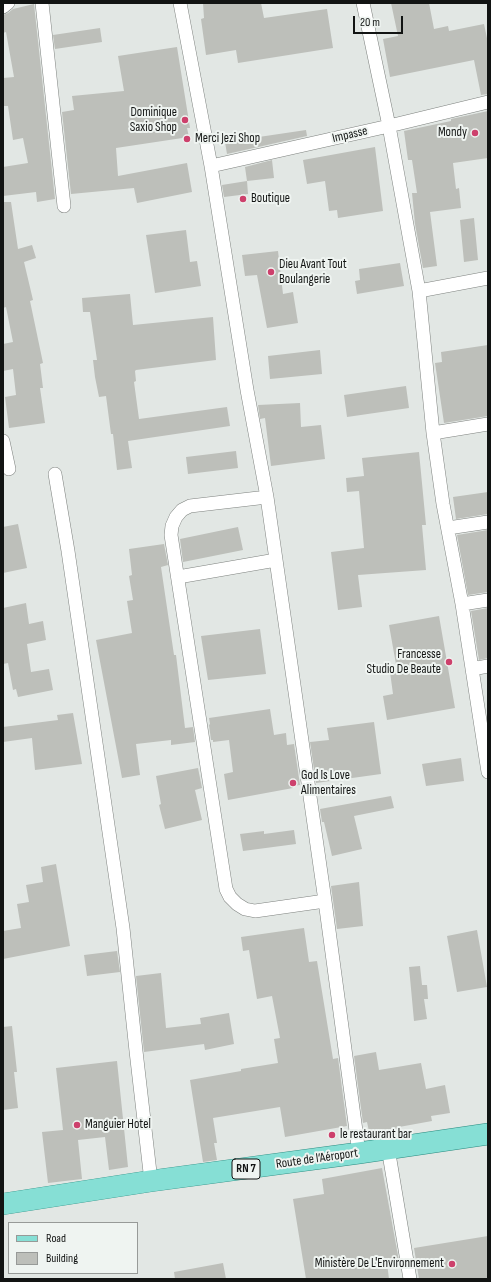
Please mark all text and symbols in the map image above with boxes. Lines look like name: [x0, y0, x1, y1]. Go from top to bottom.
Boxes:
scale bar: [355, 8, 405, 34]
text: 20 m: [360, 15, 380, 30]
place label: Dominique Saxio Shop: [130, 105, 177, 136]
marker: Dominique Saxio Shop: [180, 115, 190, 125]
street label: Impasse: [331, 123, 369, 147]
place label: Mondy: [438, 125, 467, 141]
marker: Mondy: [470, 128, 480, 138]
place label: Merci Jezi Shop: [195, 131, 260, 147]
marker: Merci Jezi Shop: [182, 134, 192, 144]
place label: Boutique: [251, 191, 290, 207]
marker: Boutique: [238, 194, 248, 204]
place label: Dieu Avant Tout Boulangerie: [279, 257, 347, 288]
marker: Dieu Avant Tout Boulangerie: [266, 267, 276, 277]
place label: Francesse Studio De Beaute: [367, 647, 441, 678]
marker: Francesse Studio De Beaute: [444, 657, 454, 667]
place label: God Is Love Alimentaires: [301, 768, 356, 799]
marker: God Is Love Alimentaires: [288, 778, 298, 788]
place label: Manguier Hotel: [85, 1117, 151, 1133]
marker: Manguier Hotel: [72, 1120, 82, 1130]
place label: le restaurant bar: [340, 1127, 412, 1143]
marker: le restaurant bar: [327, 1130, 337, 1140]
street label: Route de l’Aéroport: [275, 1146, 359, 1172]
road number: RN 7: [232, 1159, 260, 1179]
legend: [8, 1222, 138, 1274]
text: Road: [46, 1231, 66, 1246]
text: Building: [46, 1251, 78, 1266]
place label: Ministère De L'Environnement: [315, 1256, 444, 1272]
marker: Ministère De L'Environnement: [447, 1259, 457, 1269]

